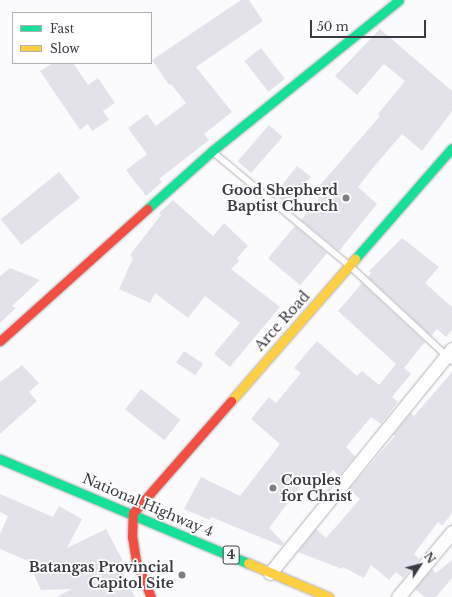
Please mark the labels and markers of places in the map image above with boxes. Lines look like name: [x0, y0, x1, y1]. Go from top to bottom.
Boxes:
place label: Good Shepherd Baptist Church: [222, 182, 338, 214]
marker: Good Shepherd Baptist Church: [341, 193, 351, 203]
place label: Couples for Christ: [281, 472, 352, 504]
marker: Couples for Christ: [268, 483, 278, 493]
place label: Batangas Provincial Capitol Site: [29, 559, 174, 592]
marker: Batangas Provincial Capitol Site: [177, 570, 187, 580]

